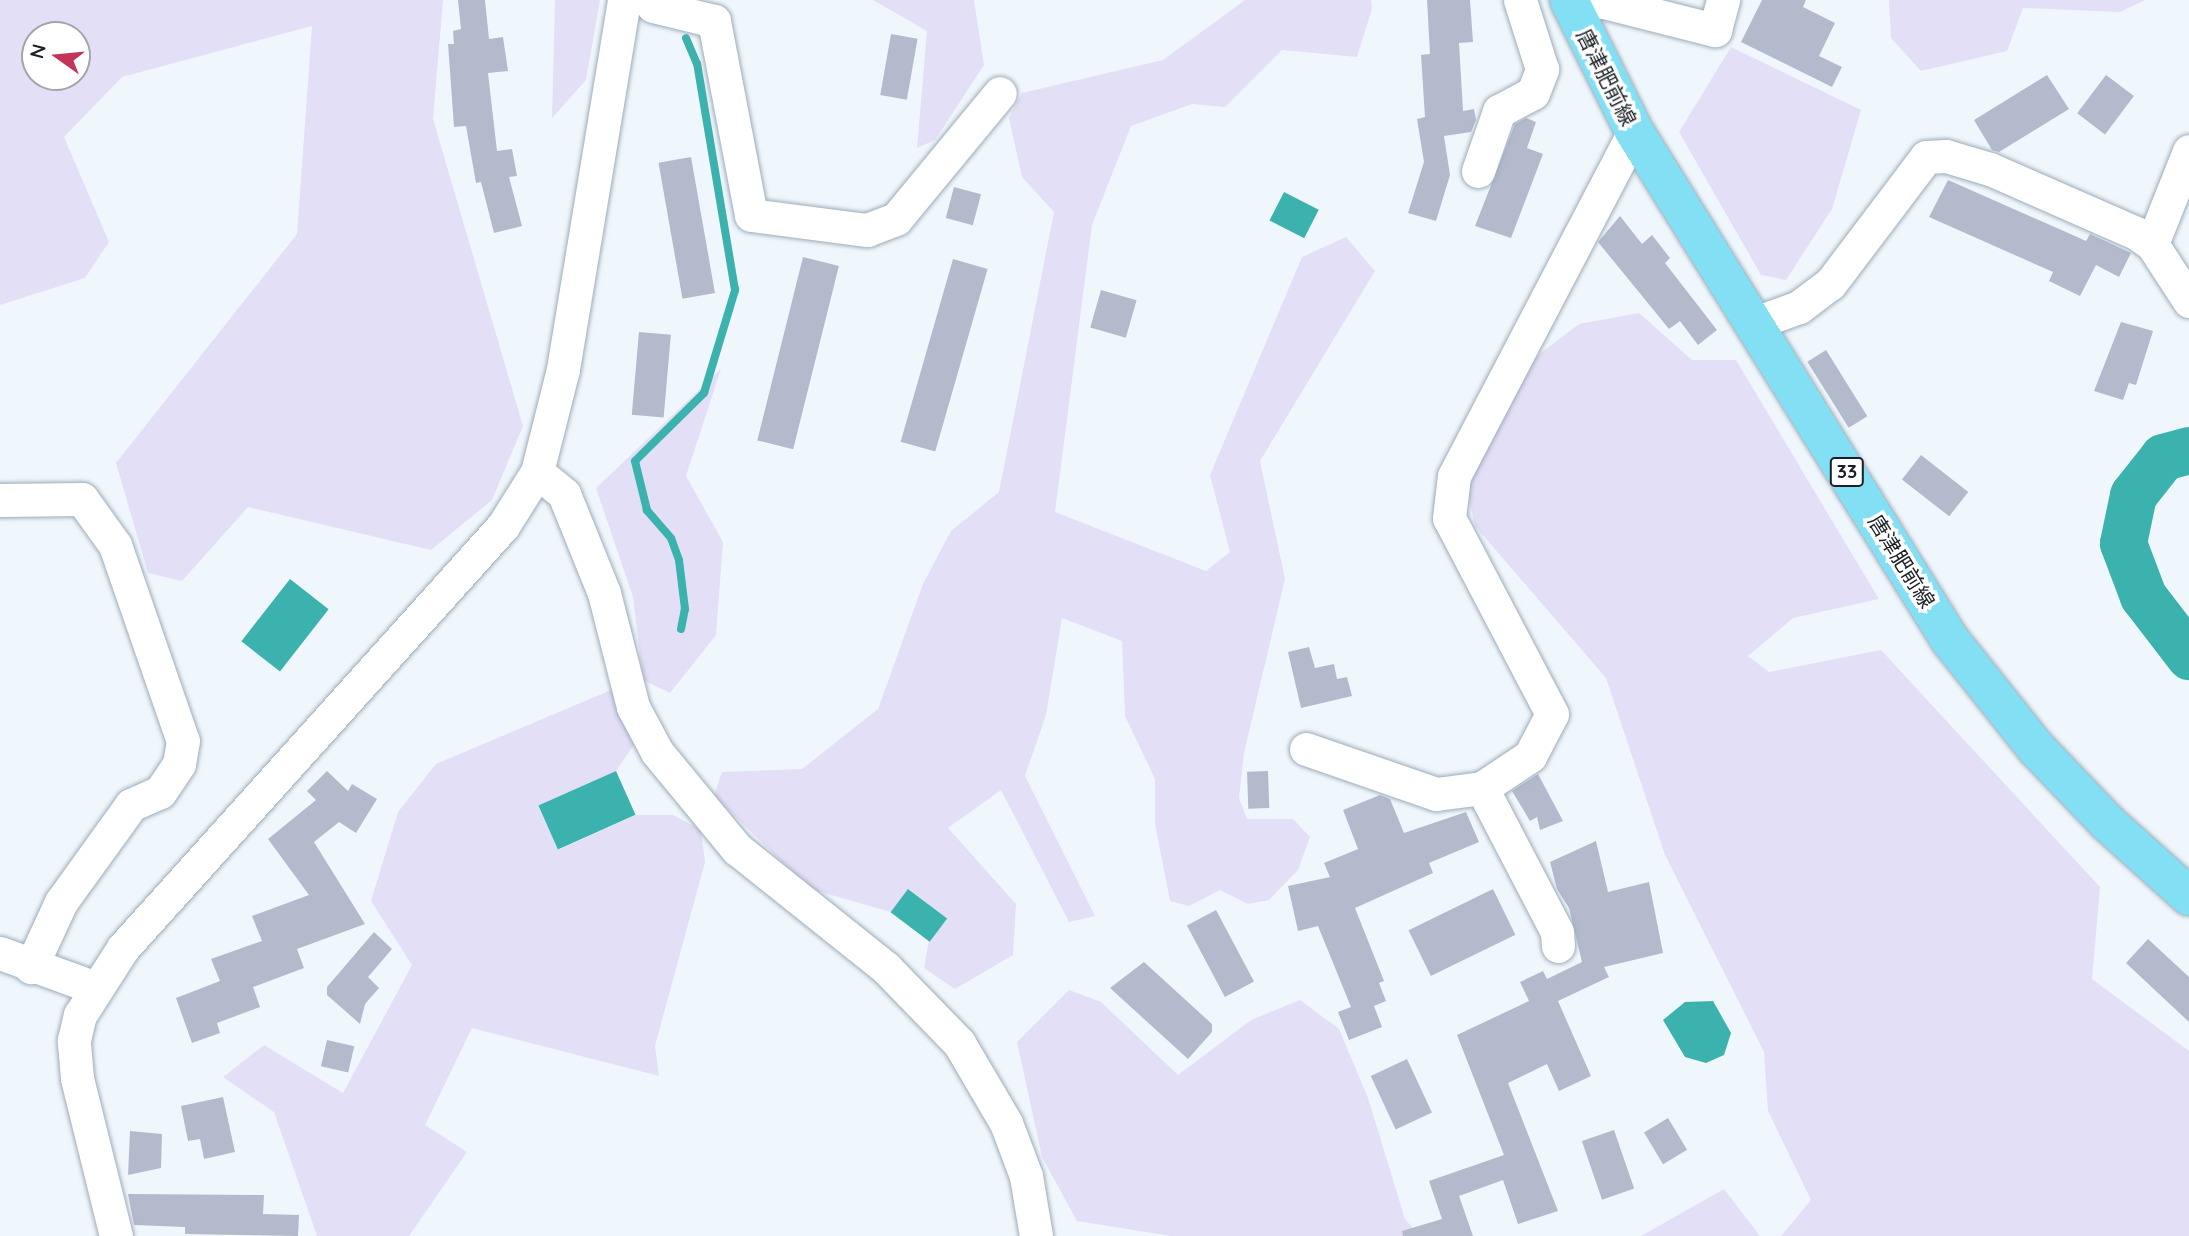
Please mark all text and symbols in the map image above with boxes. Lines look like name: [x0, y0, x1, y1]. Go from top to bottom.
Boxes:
north arrow: [21, 21, 91, 91]
street label: 唐津肥前線: [1572, 25, 1642, 129]
text: N: [24, 41, 51, 61]
road number: 33: [1829, 457, 1864, 488]
street label: 唐津肥前線: [1863, 510, 1941, 612]

